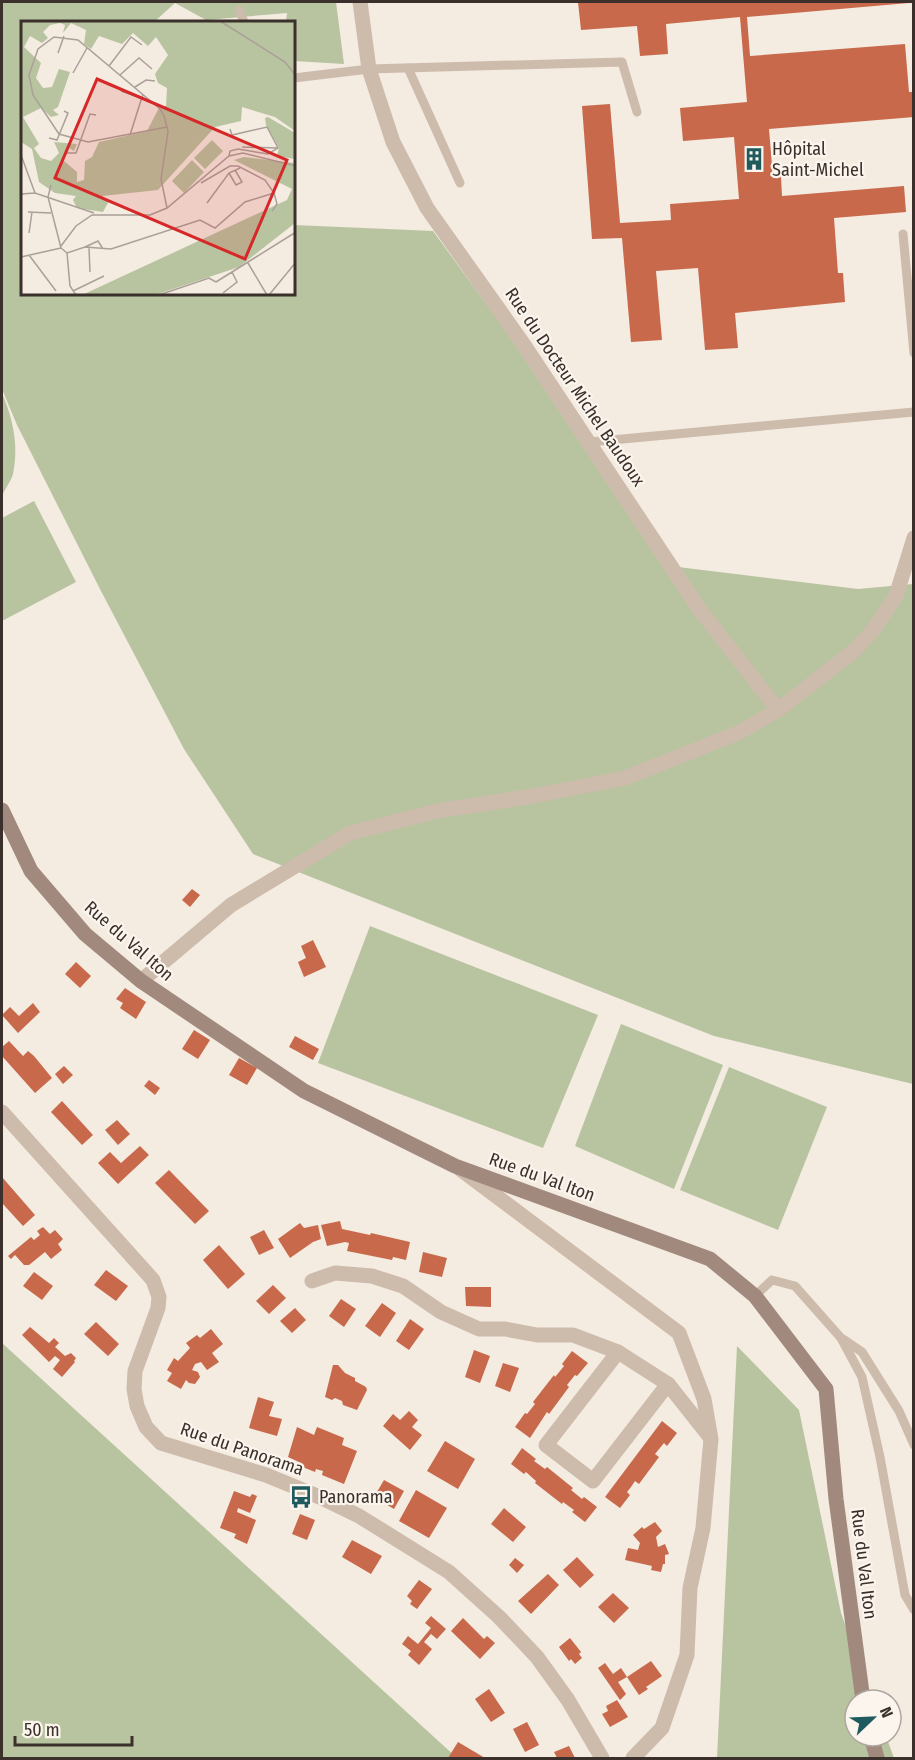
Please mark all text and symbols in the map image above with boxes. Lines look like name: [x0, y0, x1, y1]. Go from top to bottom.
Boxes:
inset map: [21, 21, 296, 296]
place label: Hôpital Saint-Michel: [772, 138, 864, 181]
building icon: Hôpital Saint-Michel: [741, 146, 767, 172]
street label: Rue du Docteur Michel Baudoux: [500, 284, 650, 490]
street label: Rue du Val Iton: [80, 896, 178, 986]
street label: Rue du Val Iton: [486, 1148, 598, 1206]
street label: Rue du Panorama: [177, 1418, 307, 1480]
bus stop icon: Panorama: [288, 1484, 314, 1510]
place label: Panorama: [319, 1486, 393, 1508]
street label: Rue du Val Iton: [846, 1508, 882, 1620]
north arrow: [843, 1688, 903, 1748]
text: N: [876, 1704, 897, 1720]
scale bar: [15, 1709, 132, 1747]
text: 50 m: [24, 1719, 60, 1741]

